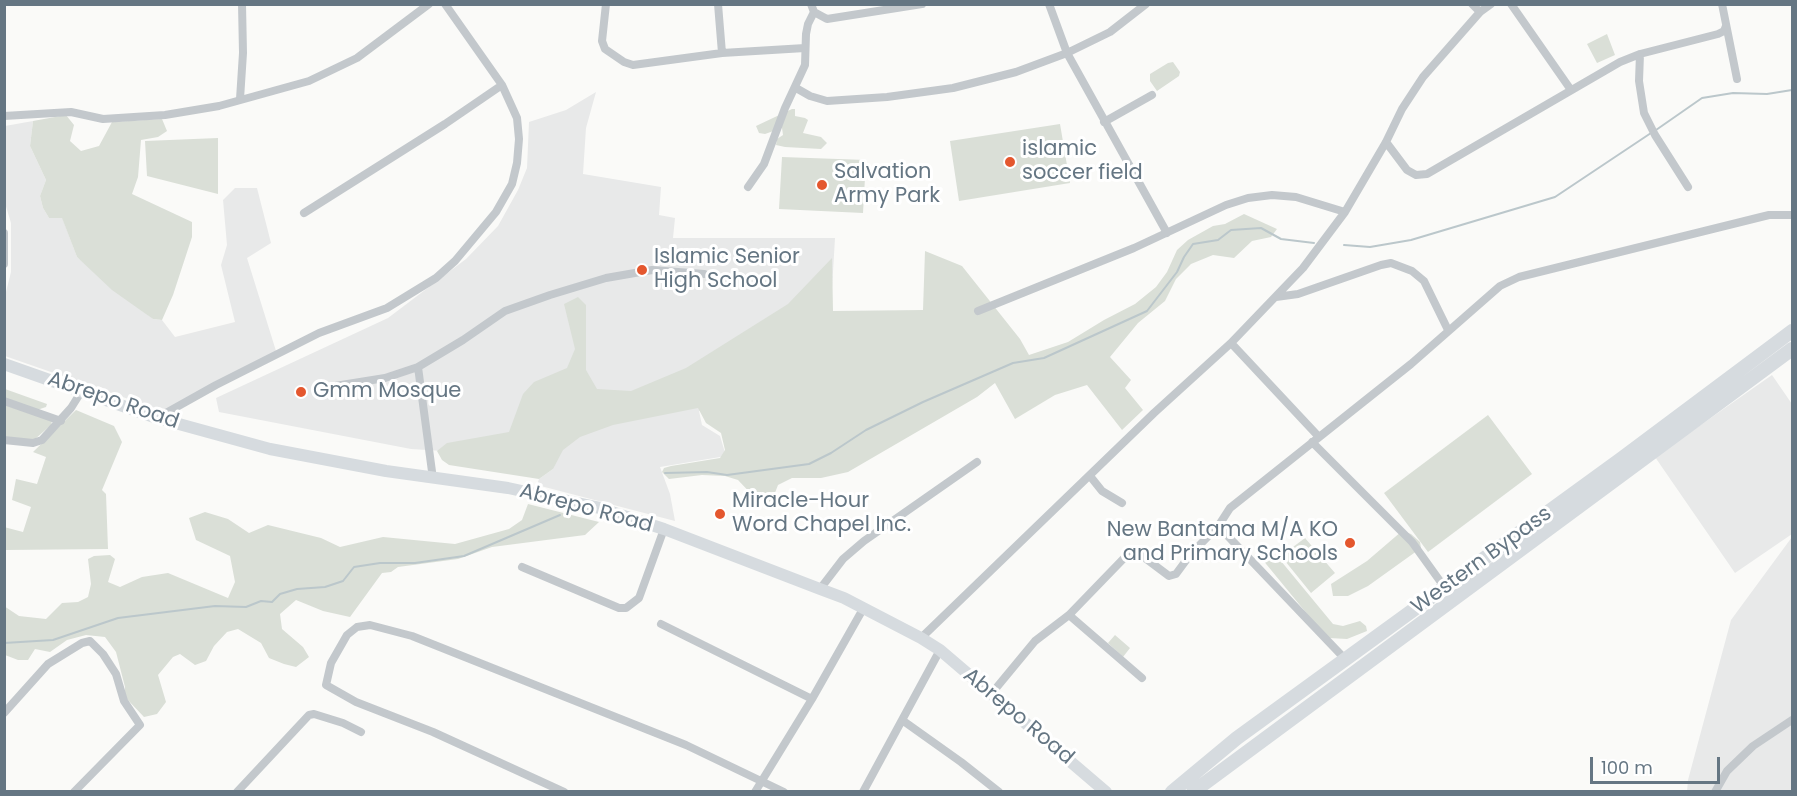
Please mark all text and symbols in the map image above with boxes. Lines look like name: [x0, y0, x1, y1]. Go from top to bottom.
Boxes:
place label: islamic soccer field: [1022, 137, 1143, 187]
marker: islamic soccer field: [1003, 155, 1017, 169]
place label: Salvation Army Park: [834, 160, 940, 210]
marker: Salvation Army Park: [815, 178, 829, 192]
place label: Islamic Senior High School: [654, 245, 800, 295]
marker: Islamic Senior High School: [635, 263, 649, 277]
street label: Abrepo Road: [44, 367, 182, 435]
place label: Gmm Mosque: [313, 379, 461, 405]
marker: Gmm Mosque: [294, 385, 308, 399]
street label: Abrepo Road: [517, 479, 655, 539]
place label: Miracle-Hour Word Chapel Inc.: [732, 489, 911, 539]
street label: Western Bypass: [1407, 502, 1557, 620]
marker: Miracle-Hour Word Chapel Inc.: [713, 507, 727, 521]
place label: New Bantama M/A KO and Primary Schools: [1107, 518, 1338, 568]
marker: New Bantama M/A KO and Primary Schools: [1343, 536, 1357, 550]
street label: Abrepo Road: [957, 663, 1079, 771]
scale bar: [1593, 745, 1724, 783]
text: 100 m: [1601, 755, 1653, 780]

